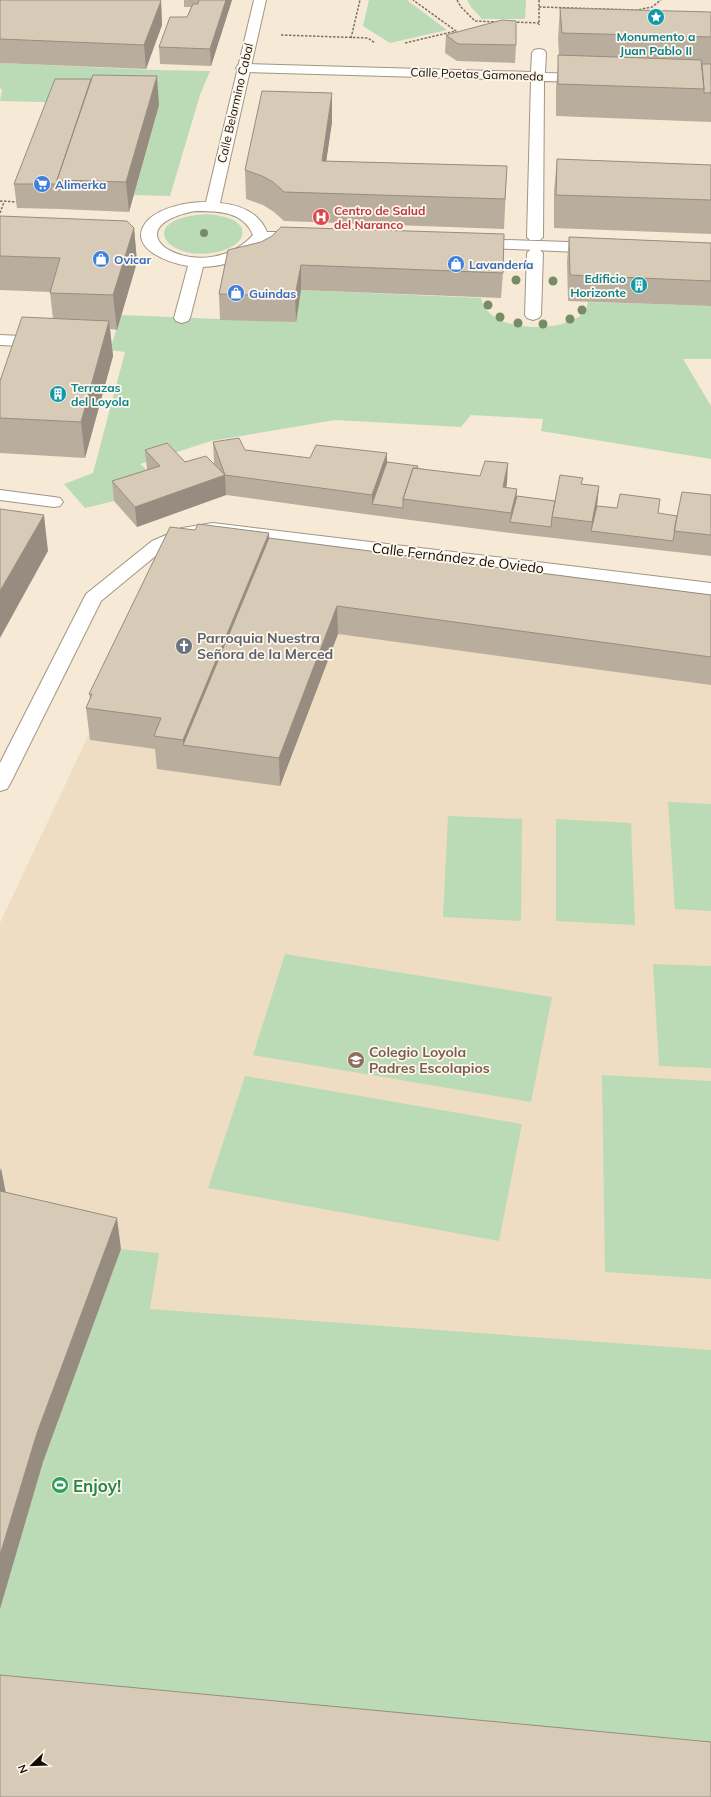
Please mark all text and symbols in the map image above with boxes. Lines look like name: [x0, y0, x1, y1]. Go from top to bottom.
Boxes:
place icon: Monumento a Juan Pablo II: [646, 7, 666, 27]
place label: Monumento a Juan Pablo II: [617, 29, 695, 58]
street label: Calle Belarmino Cabal: [214, 42, 256, 164]
street label: Calle Poetas Gamoneda: [410, 64, 544, 84]
supermarket icon: Alimerka: [32, 174, 52, 194]
place label: Alimerka: [55, 177, 106, 192]
place label: Centro de Salud del Naranco: [334, 203, 425, 232]
hospital icon: Centro de Salud del Naranco: [311, 207, 331, 227]
shop icon: Ovicar: [91, 249, 111, 269]
place label: Ovicar: [114, 252, 152, 267]
shop icon: Lavandería: [446, 254, 466, 274]
place label: Lavandería: [469, 257, 534, 272]
place label: Edificio Horizonte: [570, 271, 626, 300]
building icon: Edificio Horizonte: [629, 275, 649, 295]
shop icon: Guindas: [226, 283, 246, 303]
place label: Guindas: [249, 286, 296, 301]
place label: Terrazas del Loyola: [71, 380, 129, 409]
building icon: Terrazas del Loyola: [48, 384, 68, 404]
street label: Calle Fernández de Oviedo: [371, 539, 545, 577]
place label: Parroquia Nuestra Señora de la Merced: [197, 629, 333, 663]
church icon: Parroquia Nuestra Señora de la Merced: [174, 636, 194, 656]
place label: Colegio Loyola Padres Escolapios: [369, 1043, 490, 1077]
school or university icon: Colegio Loyola Padres Escolapios: [346, 1050, 366, 1070]
sports icon: Enjoy!: [50, 1475, 70, 1495]
place label: Enjoy!: [73, 1475, 121, 1496]
north arrow: [12, 1745, 52, 1785]
text: N: [15, 1762, 31, 1775]

